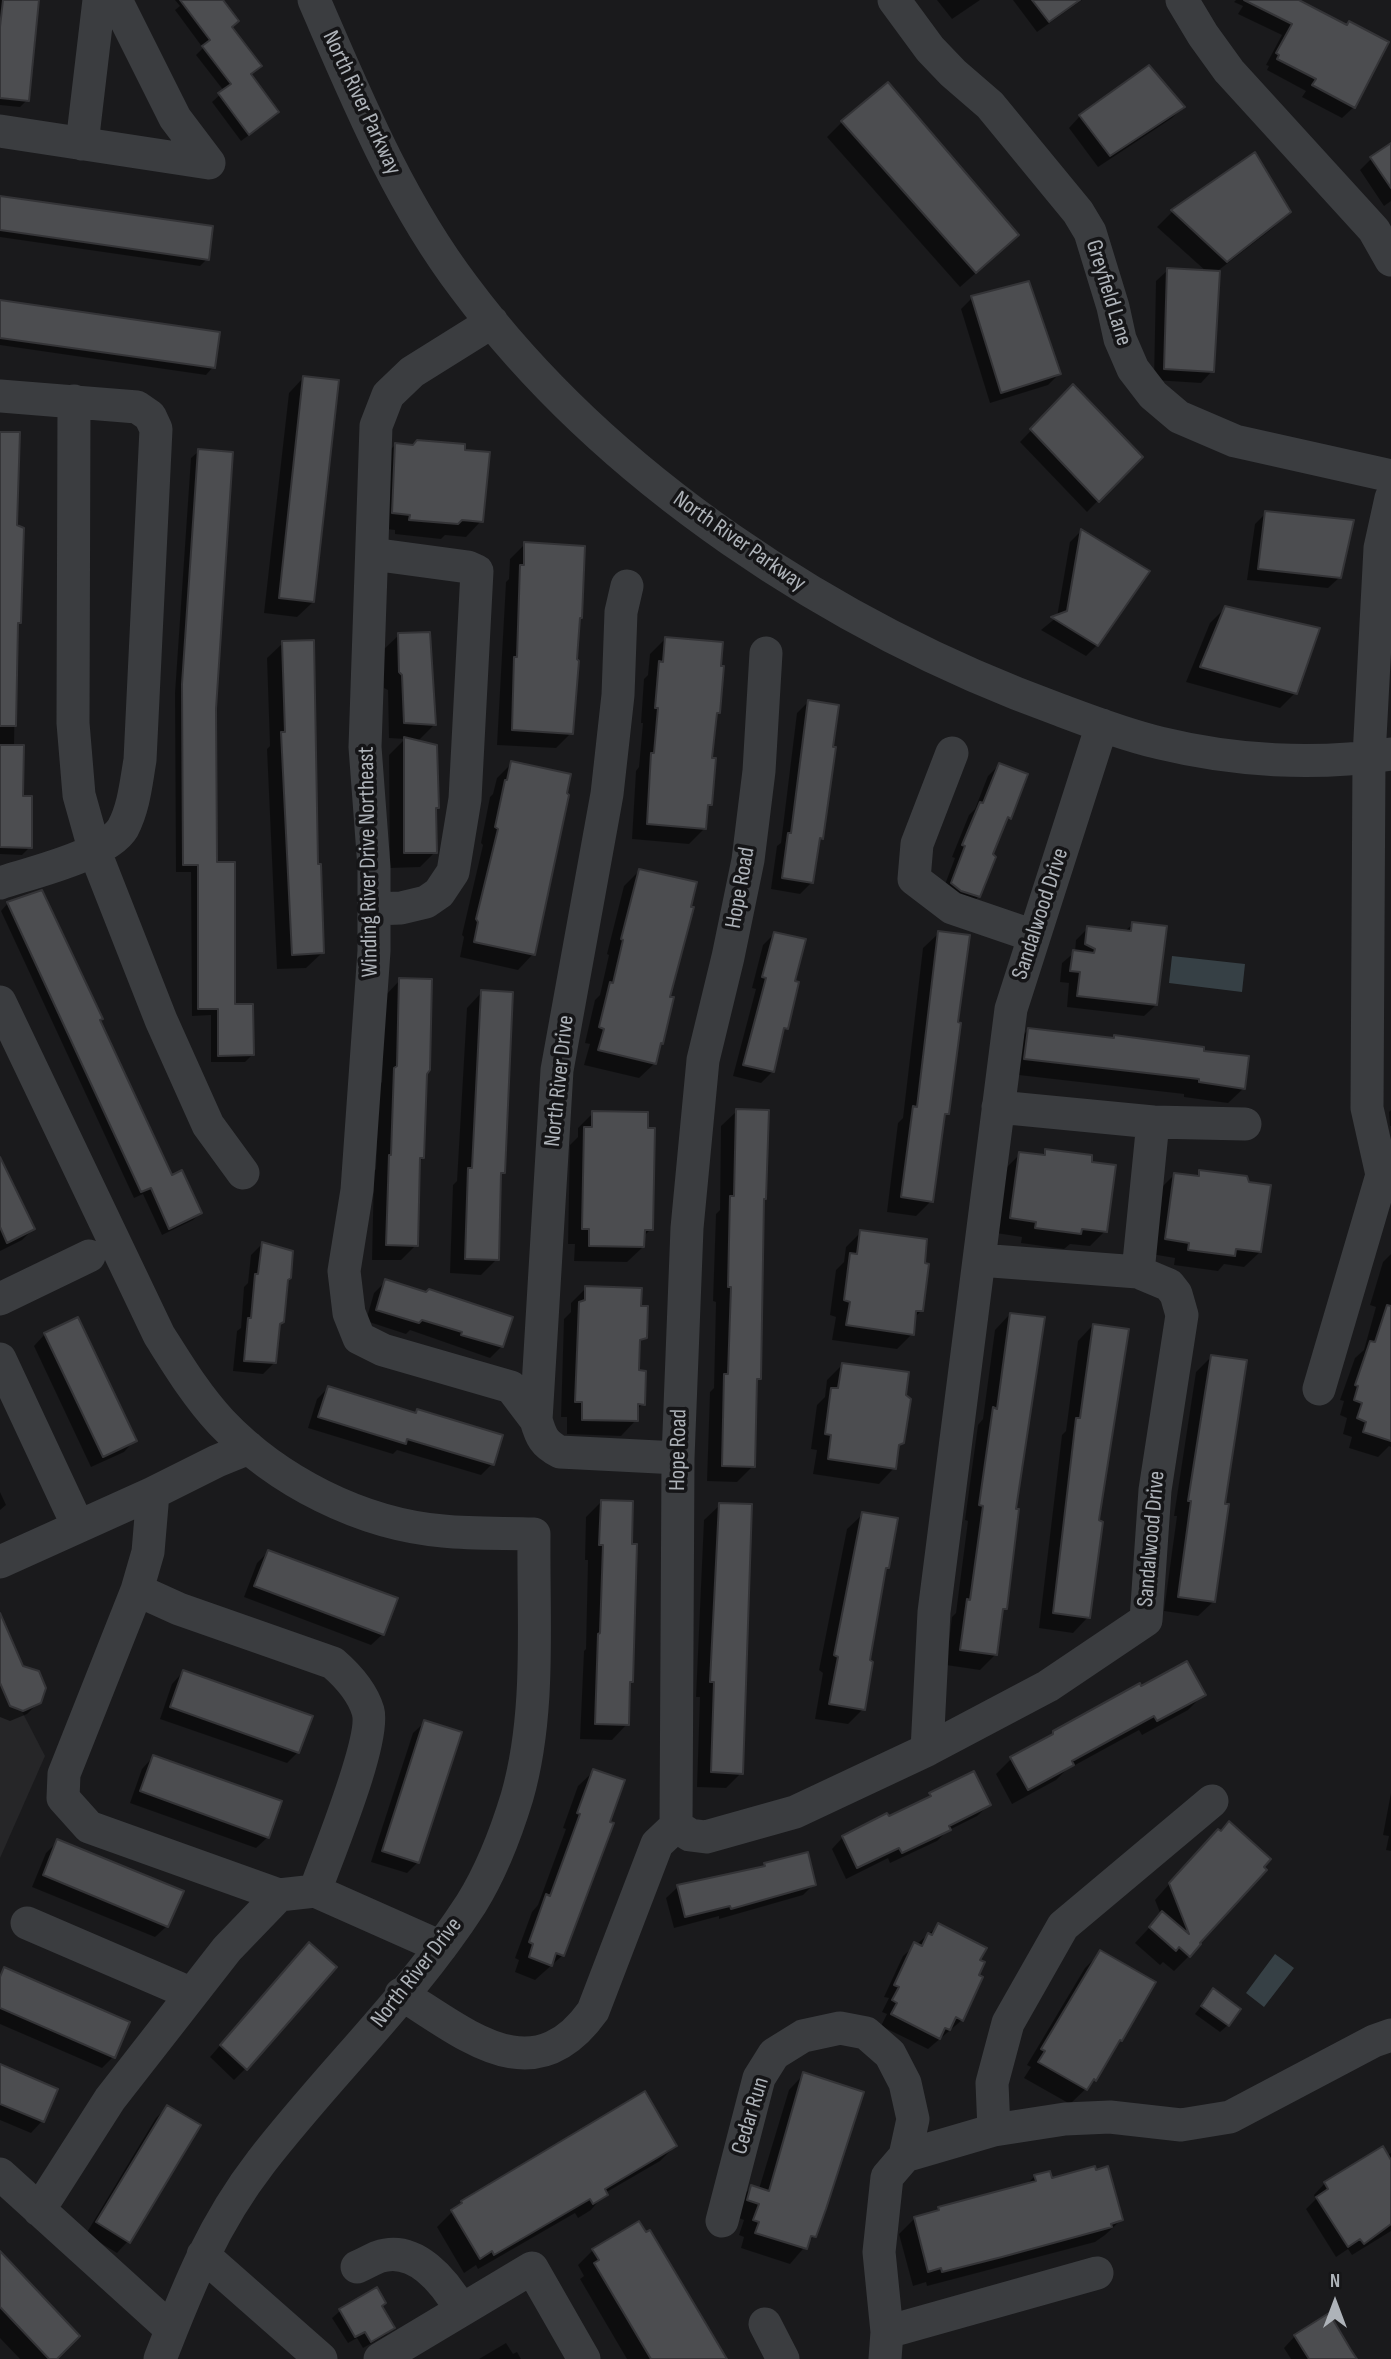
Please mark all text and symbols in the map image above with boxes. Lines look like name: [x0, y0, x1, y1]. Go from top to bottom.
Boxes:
street label: North River Parkway: [316, 27, 406, 179]
street label: Greyfield Lane: [1079, 237, 1137, 349]
street label: North River Parkway: [667, 486, 811, 598]
street label: Winding River Drive Northeast: [353, 746, 385, 978]
street label: Hope Road: [720, 845, 762, 931]
street label: Sandalwood Drive: [1007, 845, 1075, 983]
street label: North River Drive: [539, 1014, 581, 1148]
street label: Hope Road: [664, 1409, 694, 1491]
street label: Sandalwood Drive: [1132, 1470, 1172, 1608]
street label: North River Drive: [366, 1913, 468, 2033]
street label: Cedar Run: [726, 2074, 776, 2158]
north arrow: [1300, 2268, 1370, 2338]
text: N: [1330, 2270, 1340, 2293]

